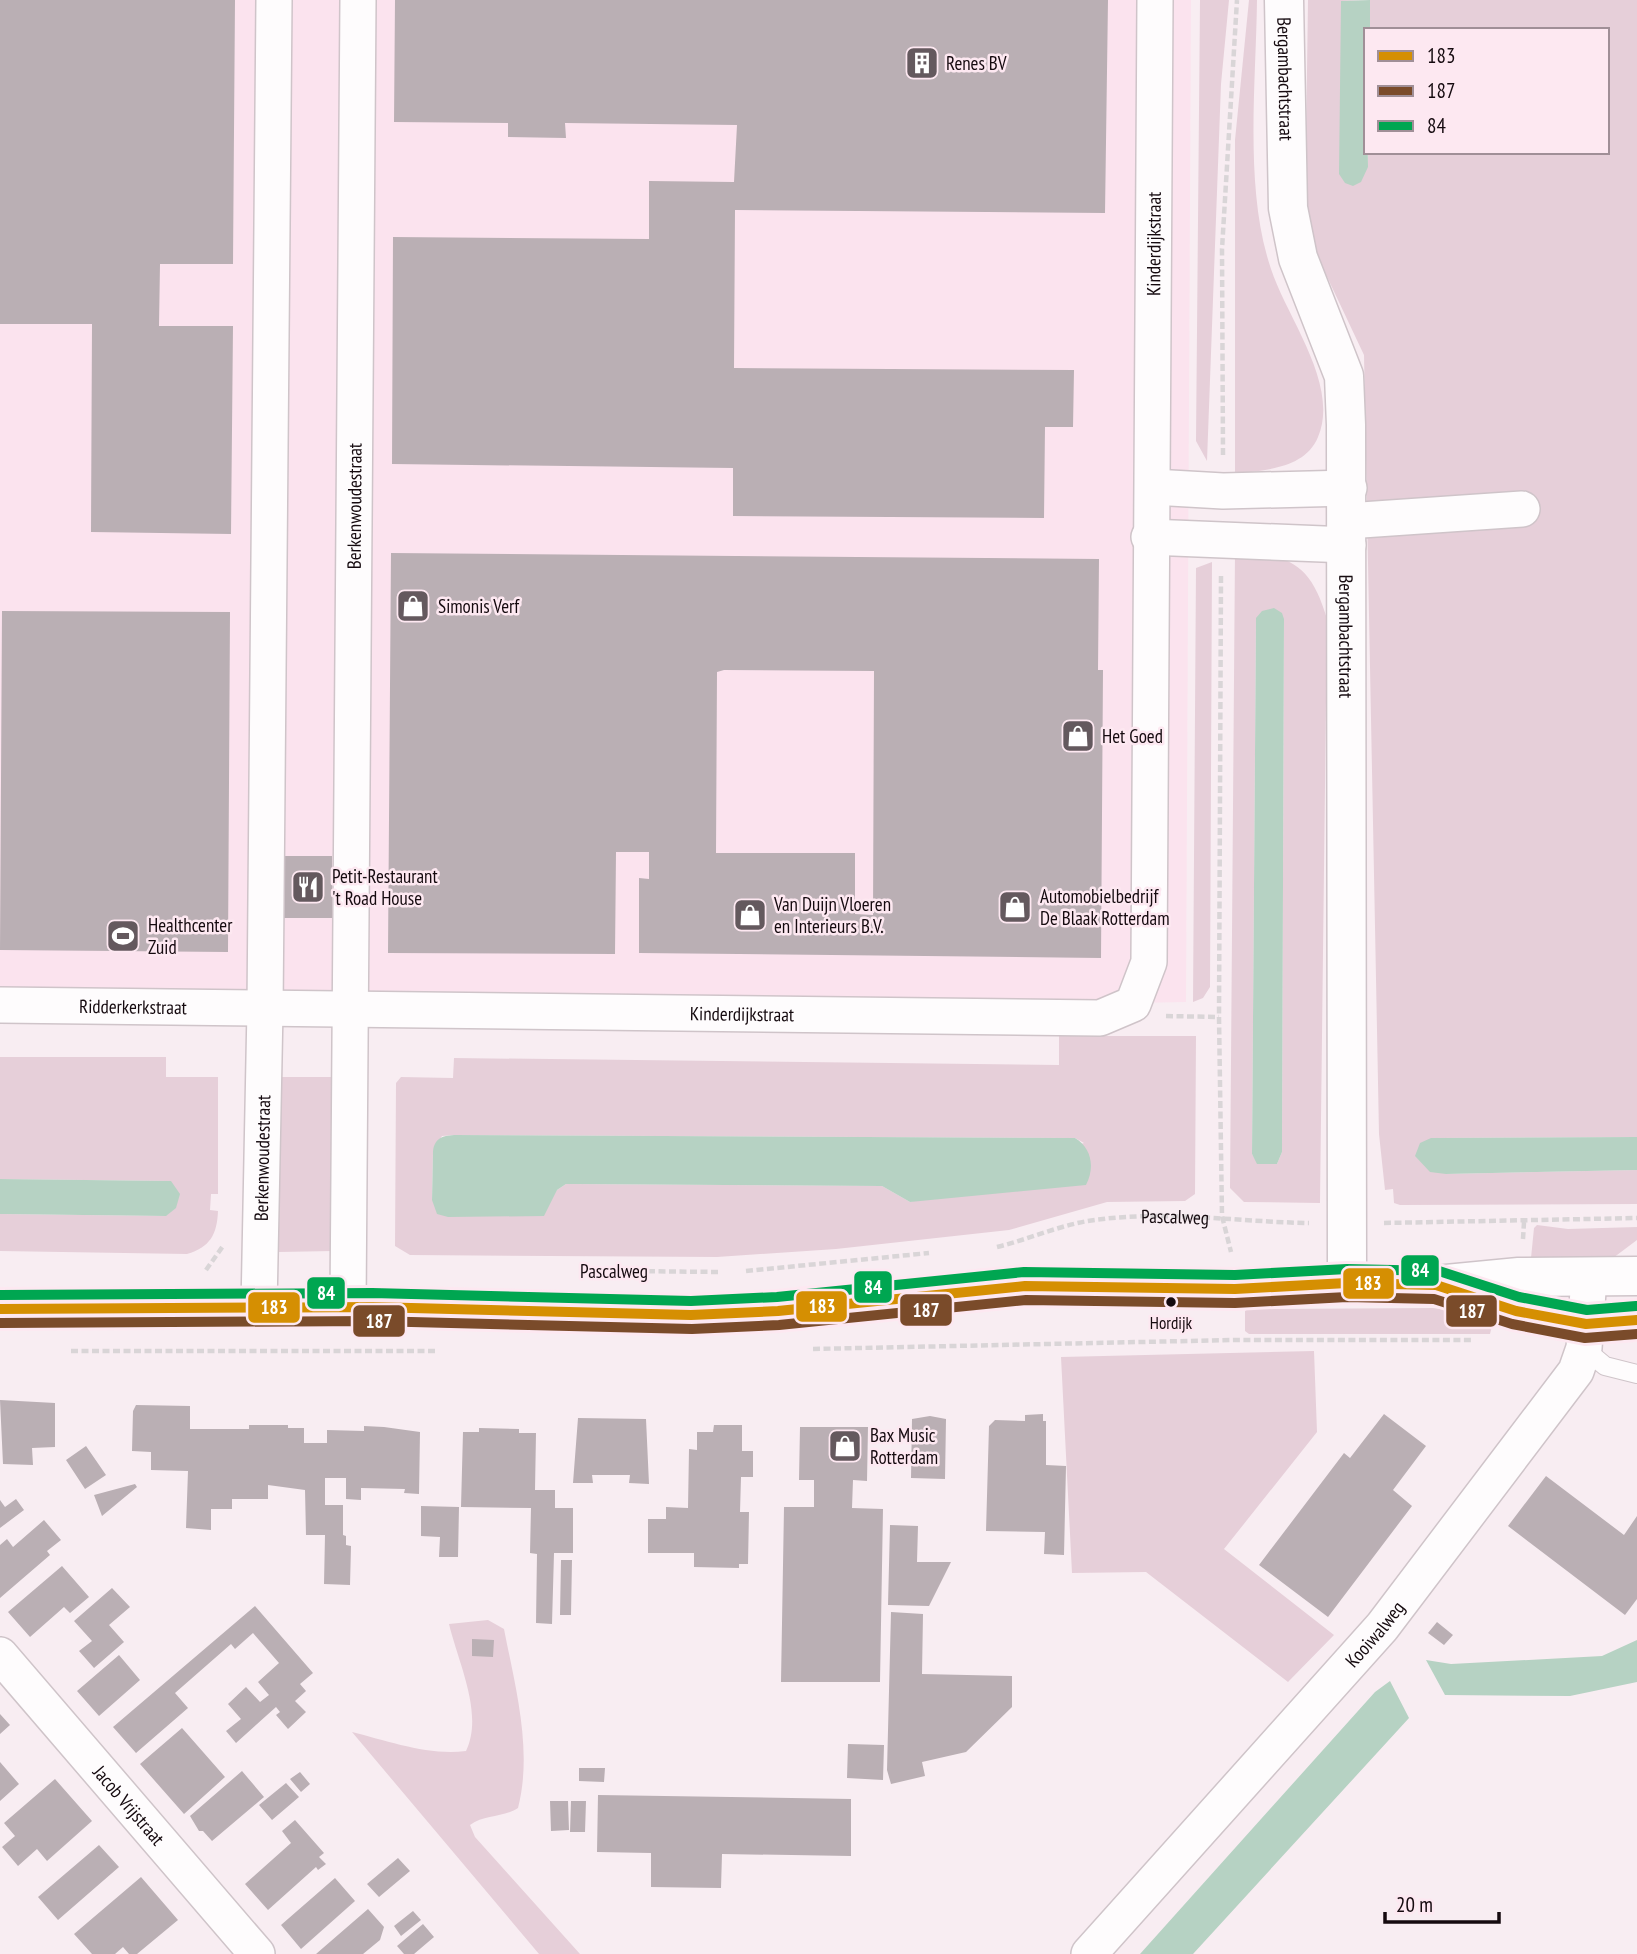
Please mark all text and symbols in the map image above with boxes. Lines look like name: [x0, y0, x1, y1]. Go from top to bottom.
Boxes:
street label: Bergambachtstraat: [1272, 17, 1299, 142]
legend: [1364, 28, 1609, 154]
text: 183: [1427, 42, 1455, 69]
building icon: Renes BV: [903, 44, 941, 82]
place label: Renes BV: [946, 51, 1007, 75]
text: 187: [1427, 77, 1455, 104]
text: 84: [1427, 112, 1446, 139]
street label: Kinderdijkstraat: [1141, 191, 1166, 296]
street label: Berkenwoudestraat: [342, 442, 367, 569]
street label: Bergambachtstraat: [1334, 574, 1358, 699]
shop icon: Simonis Verf: [394, 587, 432, 625]
place label: Simonis Verf: [438, 594, 520, 618]
shop icon: Het Goed: [1059, 717, 1097, 755]
place label: Het Goed: [1102, 724, 1163, 748]
place label: Petit-Restaurant 't Road House: [332, 864, 438, 910]
restaurant icon: Petit-Restaurant 't Road House: [289, 868, 327, 906]
place label: Automobielbedrijf De Blaak Rotterdam: [1040, 884, 1170, 930]
shop icon: Automobielbedrijf De Blaak Rotterdam: [996, 888, 1034, 926]
place label: Van Duijn Vloeren en Interieurs B.V.: [773, 892, 891, 938]
shop icon: Van Duijn Vloeren en Interieurs B.V.: [731, 896, 769, 934]
place label: Healthcenter Zuid: [148, 913, 233, 959]
sports icon: Healthcenter Zuid: [104, 917, 142, 955]
street label: Ridderkerkstraat: [79, 994, 188, 1019]
street label: Kinderdijkstraat: [690, 1001, 795, 1026]
street label: Berkenwoudestraat: [249, 1094, 275, 1221]
street label: Pascalweg: [1141, 1204, 1210, 1230]
line badge: 84: [1400, 1254, 1440, 1287]
text: 84: [1411, 1258, 1429, 1282]
street label: Pascalweg: [580, 1259, 648, 1283]
line badge: 183: [1342, 1267, 1395, 1300]
line badge: 84: [853, 1270, 893, 1304]
text: 183: [1354, 1271, 1382, 1295]
text: 84: [864, 1275, 882, 1299]
line badge: 84: [306, 1276, 346, 1310]
text: 84: [317, 1281, 335, 1305]
line badge: 183: [795, 1290, 848, 1323]
line badge: 183: [247, 1291, 301, 1324]
line badge: 187: [899, 1293, 953, 1327]
text: 183: [808, 1294, 836, 1318]
line badge: 187: [1445, 1294, 1498, 1328]
text: 183: [260, 1295, 288, 1319]
marker: Hordijk: [1164, 1295, 1178, 1309]
text: 187: [912, 1298, 940, 1322]
text: 187: [1458, 1299, 1486, 1323]
line badge: 187: [352, 1304, 406, 1338]
text: 187: [365, 1309, 393, 1333]
place label: Hordijk: [1150, 1312, 1193, 1334]
place label: Bax Music Rotterdam: [870, 1423, 938, 1469]
shop icon: Bax Music Rotterdam: [826, 1427, 864, 1465]
street label: Kooiwalweg: [1340, 1596, 1409, 1672]
street label: Jacob Vrijstraat: [88, 1760, 170, 1851]
scale bar: [1385, 1881, 1499, 1925]
text: 20 m: [1396, 1891, 1433, 1918]

